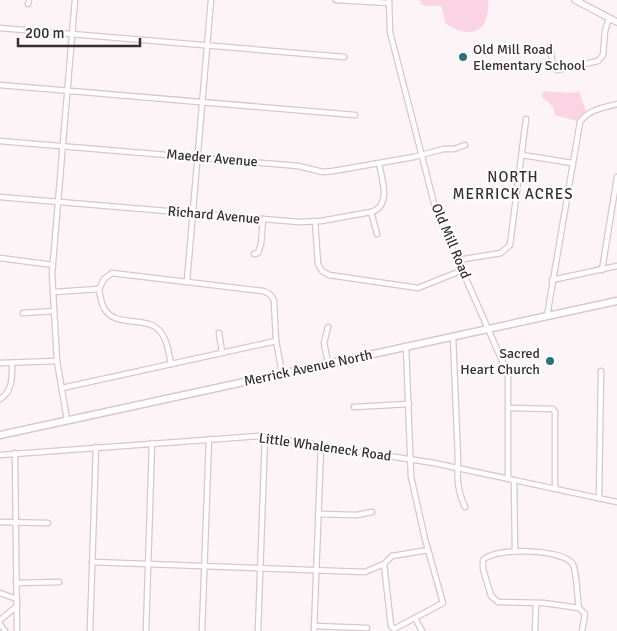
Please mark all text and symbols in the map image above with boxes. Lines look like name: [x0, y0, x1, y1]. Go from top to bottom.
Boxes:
scale bar: [18, 15, 140, 47]
text: 200 m: [25, 24, 65, 42]
place label: Old Mill Road Elementary School: [473, 41, 586, 74]
marker: Old Mill Road Elementary School: [457, 51, 469, 63]
street label: Maeder Avenue: [166, 146, 258, 170]
district label: NORTH MERRICK ACRES: [452, 168, 574, 203]
street label: Old Mill Road: [428, 201, 474, 281]
street label: Richard Avenue: [167, 202, 261, 228]
place label: Sacred Heart Church: [460, 345, 540, 378]
street label: Merrick Avenue North: [242, 346, 374, 390]
marker: Sacred Heart Church: [544, 355, 556, 367]
street label: Little Whaleneck Road: [258, 429, 392, 465]

